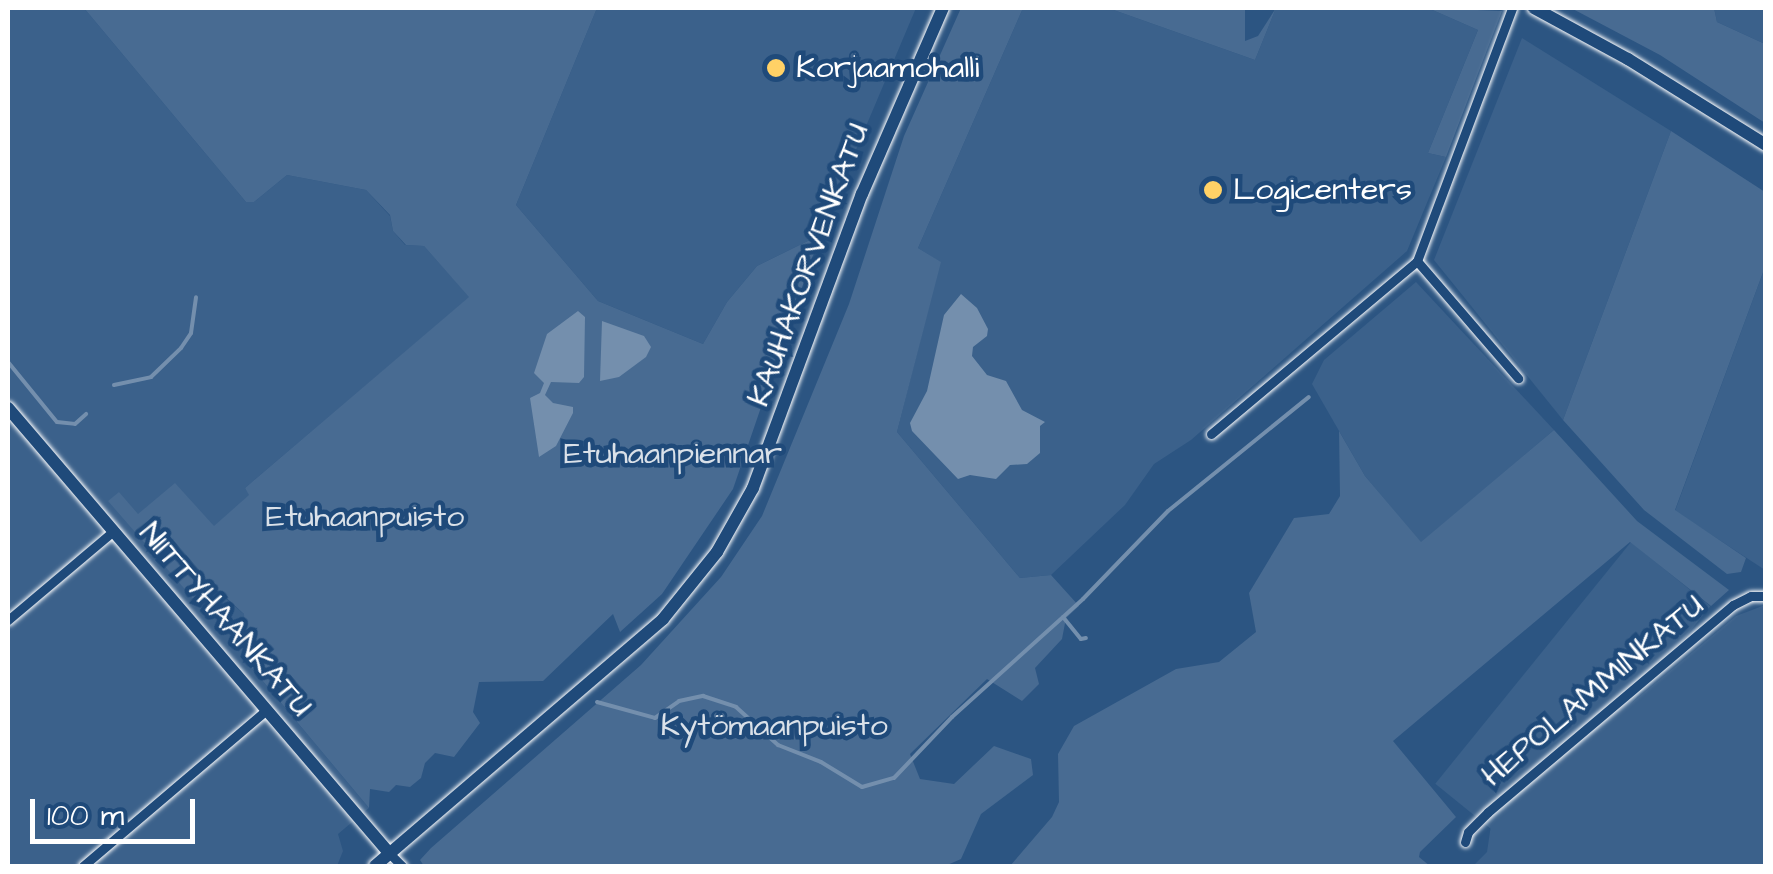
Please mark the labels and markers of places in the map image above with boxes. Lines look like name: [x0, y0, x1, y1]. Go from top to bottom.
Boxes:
place label: Korjaamohalli: [796, 49, 979, 87]
marker: Korjaamohalli: [765, 57, 787, 79]
place label: Logicenters: [1233, 171, 1412, 209]
marker: Logicenters: [1202, 179, 1224, 201]

